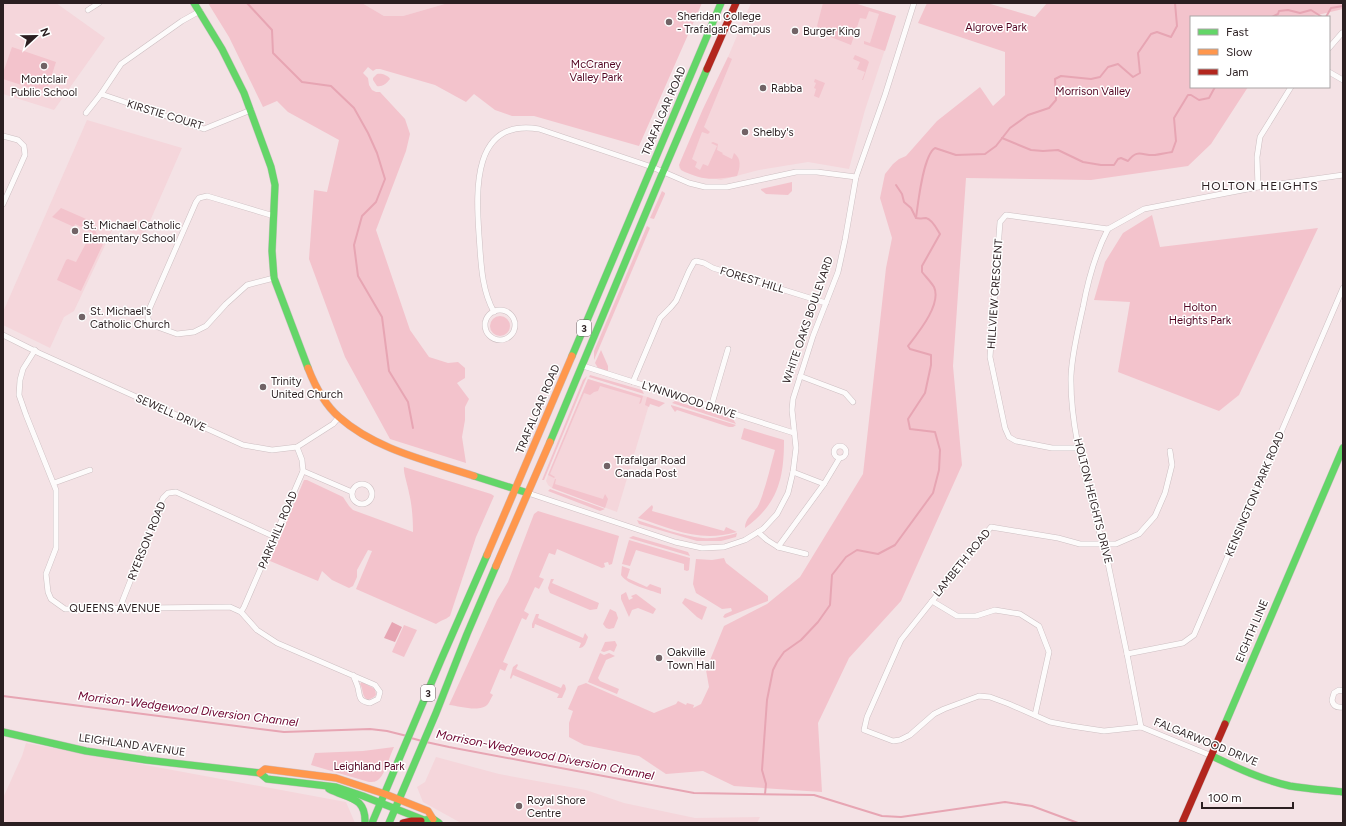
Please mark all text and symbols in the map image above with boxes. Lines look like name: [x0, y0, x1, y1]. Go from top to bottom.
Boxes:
place label: Sheridan College - Trafalgar Campus: [677, 10, 770, 36]
north arrow: [16, 16, 56, 56]
legend: [1190, 16, 1330, 88]
marker: Sheridan College - Trafalgar Campus: [664, 17, 674, 27]
park label: Algrove Park: [965, 21, 1027, 34]
place label: Burger King: [803, 25, 860, 38]
text: Fast: [1226, 25, 1249, 39]
text: N: [37, 26, 52, 39]
marker: Burger King: [790, 26, 800, 36]
text: Slow: [1226, 45, 1253, 59]
park label: McCraney Valley Park: [570, 58, 623, 84]
marker: Montclair Public School: [39, 61, 49, 71]
street label: TRAFALGAR ROAD: [639, 64, 689, 157]
text: Jam: [1226, 65, 1249, 79]
place label: Montclair Public School: [11, 73, 77, 99]
place label: Rabba: [771, 82, 802, 95]
marker: Rabba: [758, 83, 768, 93]
park label: Morrison Valley: [1055, 85, 1131, 98]
street label: KIRSTIE COURT: [125, 97, 205, 133]
place label: Shelby's: [753, 126, 794, 139]
marker: Shelby's: [740, 127, 750, 137]
district label: HOLTON HEIGHTS: [1201, 179, 1319, 193]
place label: St. Michael Catholic Elementary School: [83, 219, 181, 245]
marker: St. Michael Catholic Elementary School: [70, 226, 80, 236]
street label: HILLVIEW CRESCENT: [985, 239, 1005, 349]
street label: WHITE OAKS BOULEVARD: [780, 254, 836, 385]
street label: FOREST HILL: [718, 264, 786, 296]
park label: Holton Heights Park: [1169, 301, 1232, 327]
place label: St. Michael's Catholic Church: [90, 305, 170, 331]
marker: St. Michael's Catholic Church: [77, 312, 87, 322]
road number: 3: [577, 320, 591, 336]
street label: TRAFALGAR ROAD: [513, 362, 563, 455]
place label: Trinity United Church: [271, 375, 343, 401]
street label: LYNNWOOD DRIVE: [640, 379, 738, 421]
marker: Trinity United Church: [258, 382, 268, 392]
street label: SEWELL DRIVE: [134, 392, 208, 434]
street label: KENSINGTON PARK ROAD: [1223, 429, 1287, 559]
street label: HOLTON HEIGHTS DRIVE: [1071, 437, 1115, 565]
place label: Trafalgar Road Canada Post: [615, 454, 686, 480]
marker: Trafalgar Road Canada Post: [602, 461, 612, 471]
street label: PARKHILL ROAD: [256, 489, 300, 571]
street label: RYERSON ROAD: [125, 499, 169, 582]
street label: LAMBETH ROAD: [931, 526, 993, 599]
street label: EIGHTH LINE: [1233, 598, 1271, 664]
street label: QUEENS AVENUE: [69, 602, 161, 615]
place label: Oakville Town Hall: [667, 646, 715, 672]
marker: Oakville Town Hall: [654, 653, 664, 663]
road number: 3: [421, 685, 435, 701]
water label: Morrison-Wedgewood Diversion Channel: [77, 689, 299, 730]
street label: FALGARWOOD DRIVE: [1152, 715, 1260, 769]
water label: Morrison-Wedgewood Diversion Channel: [435, 727, 656, 783]
street label: LEIGHLAND AVENUE: [78, 731, 186, 759]
park label: Leighland Park: [333, 760, 405, 773]
scale bar: [1202, 784, 1293, 810]
text: 100 m: [1208, 791, 1242, 805]
place label: Royal Shore Centre: [527, 794, 586, 820]
marker: Royal Shore Centre: [514, 801, 524, 811]

